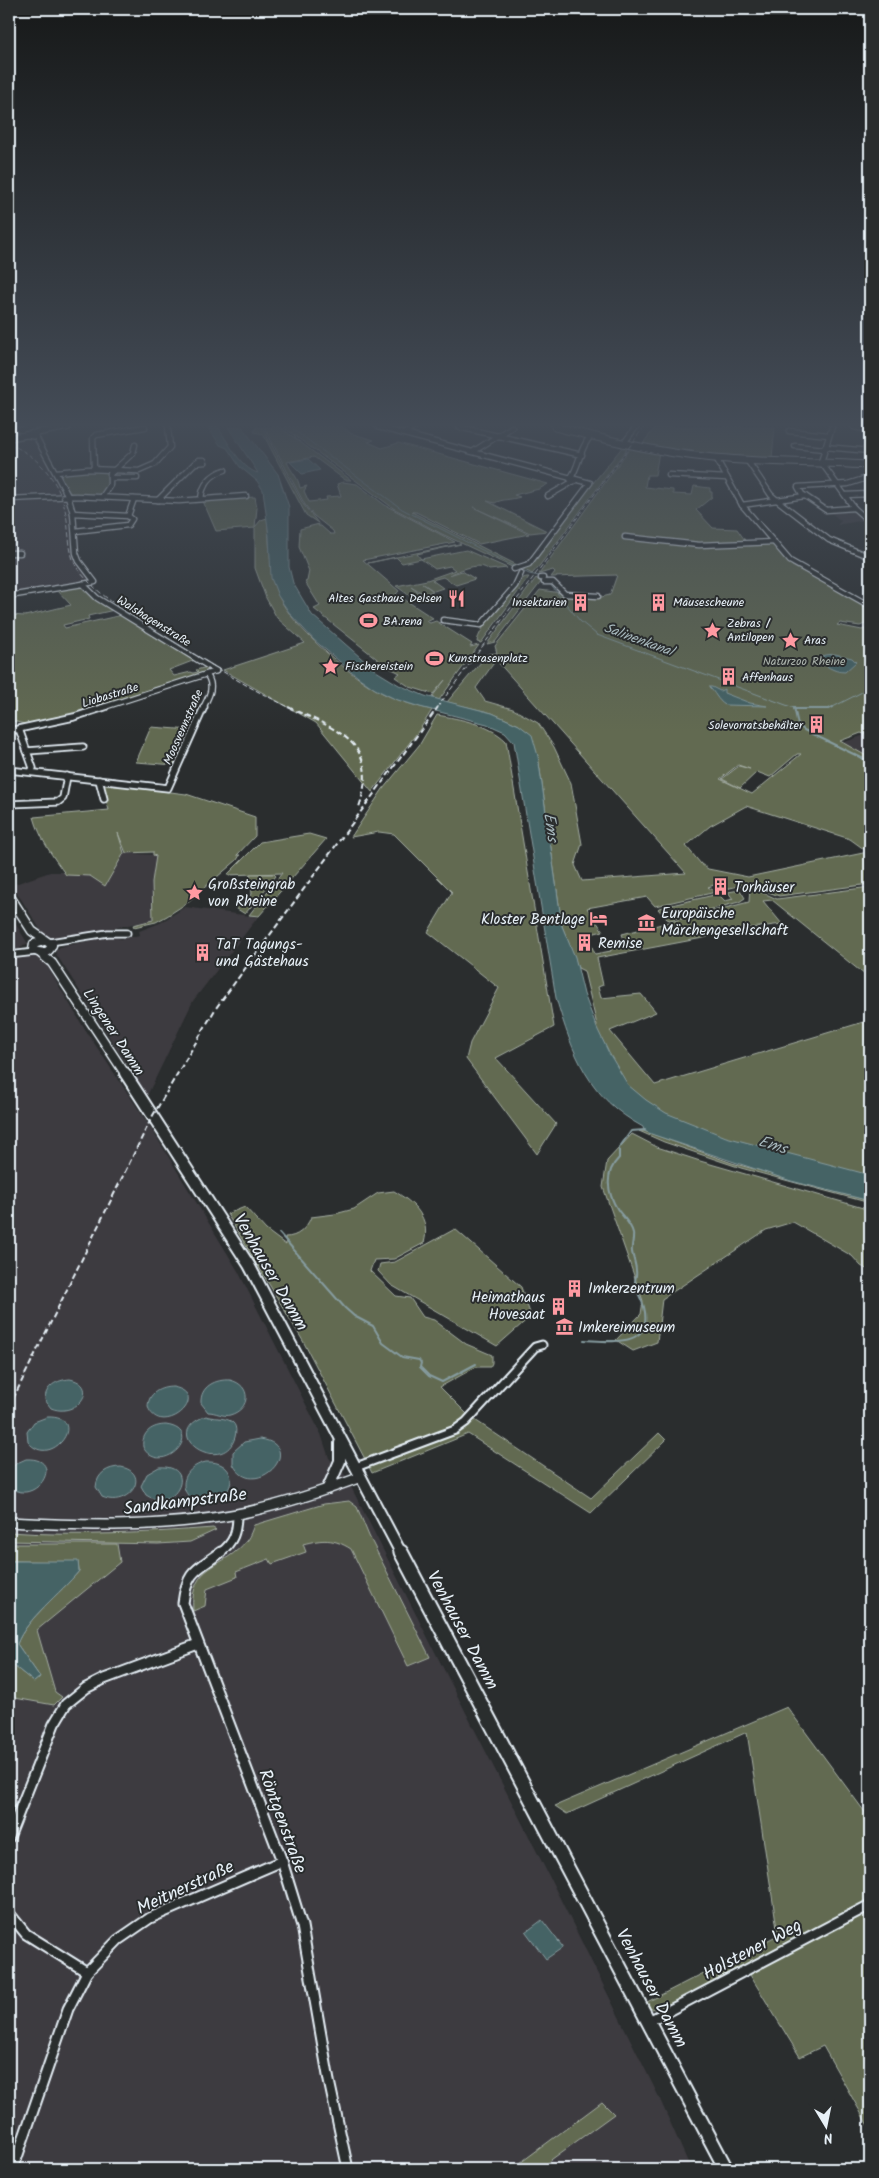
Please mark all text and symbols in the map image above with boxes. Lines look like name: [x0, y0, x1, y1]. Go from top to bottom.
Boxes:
restaurant icon: Altes Gasthaus Delsen: [446, 588, 466, 608]
place label: Altes Gasthaus Delsen: [328, 589, 442, 608]
street label: Walshagenstraße: [113, 591, 195, 652]
building icon: Insektarien: [571, 592, 591, 612]
building icon: Mäusescheune: [649, 592, 669, 612]
place label: Insektarien: [512, 593, 567, 612]
place label: Mäusescheune: [673, 593, 745, 612]
sports icon: BA.rena: [359, 611, 379, 631]
place label: BA.rena: [383, 612, 423, 631]
place label: Zebras / Antilopen: [727, 614, 774, 647]
water label: Salinenkanal: [601, 617, 679, 664]
place icon: Zebras / Antilopen: [703, 620, 723, 640]
place icon: Aras: [780, 630, 800, 650]
place label: Aras: [804, 631, 826, 650]
sports icon: Kunstrasenplatz: [424, 648, 444, 668]
place label: Kunstrasenplatz: [448, 649, 528, 668]
park label: Naturzoo Rheine: [763, 652, 846, 671]
place icon: Fischereistein: [321, 656, 341, 676]
place label: Fischereistein: [345, 657, 413, 676]
building icon: Affenhaus: [718, 667, 738, 687]
place label: Affenhaus: [742, 668, 793, 687]
street label: Liobastraße: [79, 678, 141, 713]
street label: Moosvennstraße: [158, 686, 209, 768]
building icon: Solevorratsbehälter: [807, 715, 827, 735]
place label: Solevorratsbehälter: [708, 716, 804, 735]
water label: Ems: [536, 811, 565, 845]
place label: Großsteingrab von Rheine: [208, 873, 295, 914]
place label: Torhäuser: [734, 876, 795, 900]
building icon: Torhäuser: [710, 877, 730, 897]
place icon: Großsteingrab von Rheine: [184, 883, 204, 903]
place label: Europäische Märchengesellschaft: [661, 902, 788, 943]
place label: Kloster Bentlage: [481, 908, 585, 932]
hotel icon: Kloster Bentlage: [589, 909, 609, 929]
museum icon: Europäische Märchengesellschaft: [637, 912, 657, 932]
place label: Remise: [598, 932, 642, 956]
place label: TaT Tagungs- und Gästehaus: [216, 933, 309, 974]
building icon: Remise: [574, 933, 594, 953]
building icon: TaT Tagungs- und Gästehaus: [192, 943, 212, 963]
street label: Lingener Damm: [76, 984, 150, 1081]
water label: Ems: [755, 1129, 792, 1162]
street label: Venhauser Damm: [224, 1208, 315, 1337]
place label: Imkerzentrum: [588, 1277, 675, 1301]
building icon: Imkerzentrum: [564, 1278, 584, 1298]
place label: Heimathaus Hovesaat: [471, 1286, 546, 1327]
building icon: Heimathaus Hovesaat: [549, 1296, 569, 1316]
place label: Imkereimuseum: [578, 1316, 675, 1340]
museum icon: Imkereimuseum: [554, 1317, 574, 1337]
street label: Sandkampstraße: [122, 1481, 249, 1524]
street label: Venhauser Damm: [418, 1566, 505, 1696]
street label: Röntgenstraße: [249, 1765, 314, 1878]
street label: Meitnerstraße: [132, 1853, 239, 1924]
street label: Holstener Weg: [698, 1912, 808, 1989]
street label: Venhauser Damm: [607, 1924, 694, 2054]
north arrow: [802, 2100, 852, 2150]
text: N: [822, 2126, 834, 2149]

